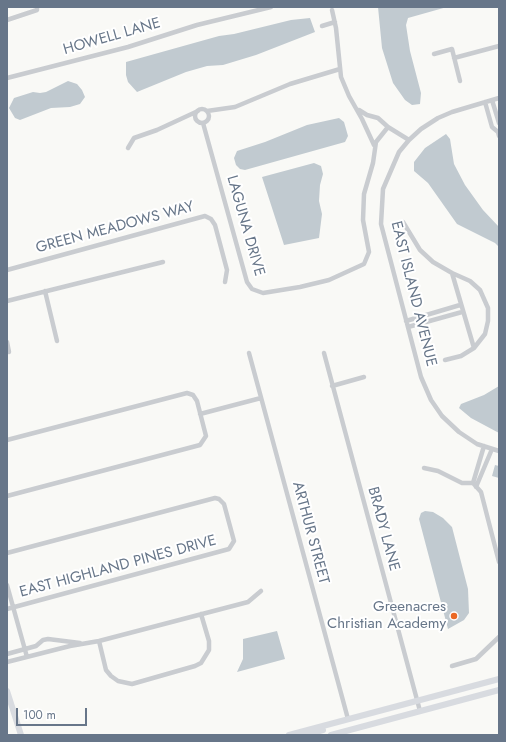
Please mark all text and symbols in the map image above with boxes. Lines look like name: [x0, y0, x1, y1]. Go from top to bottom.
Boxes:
street label: HOWELL LANE: [61, 15, 163, 59]
street label: LAGUNA DRIVE: [222, 173, 268, 279]
street label: GREEN MEADOWS WAY: [34, 198, 196, 258]
street label: EAST ISLAND AVENUE: [386, 220, 440, 368]
street label: ARTHUR STREET: [288, 480, 332, 586]
street label: BRADY LANE: [363, 485, 403, 573]
street label: EAST HIGHLAND PINES DRIVE: [18, 532, 218, 602]
place label: Greenacres Christian Academy: [327, 598, 446, 633]
marker: Greenacres Christian Academy: [449, 611, 459, 621]
scale bar: [18, 700, 89, 726]
text: 100 m: [23, 706, 56, 724]

